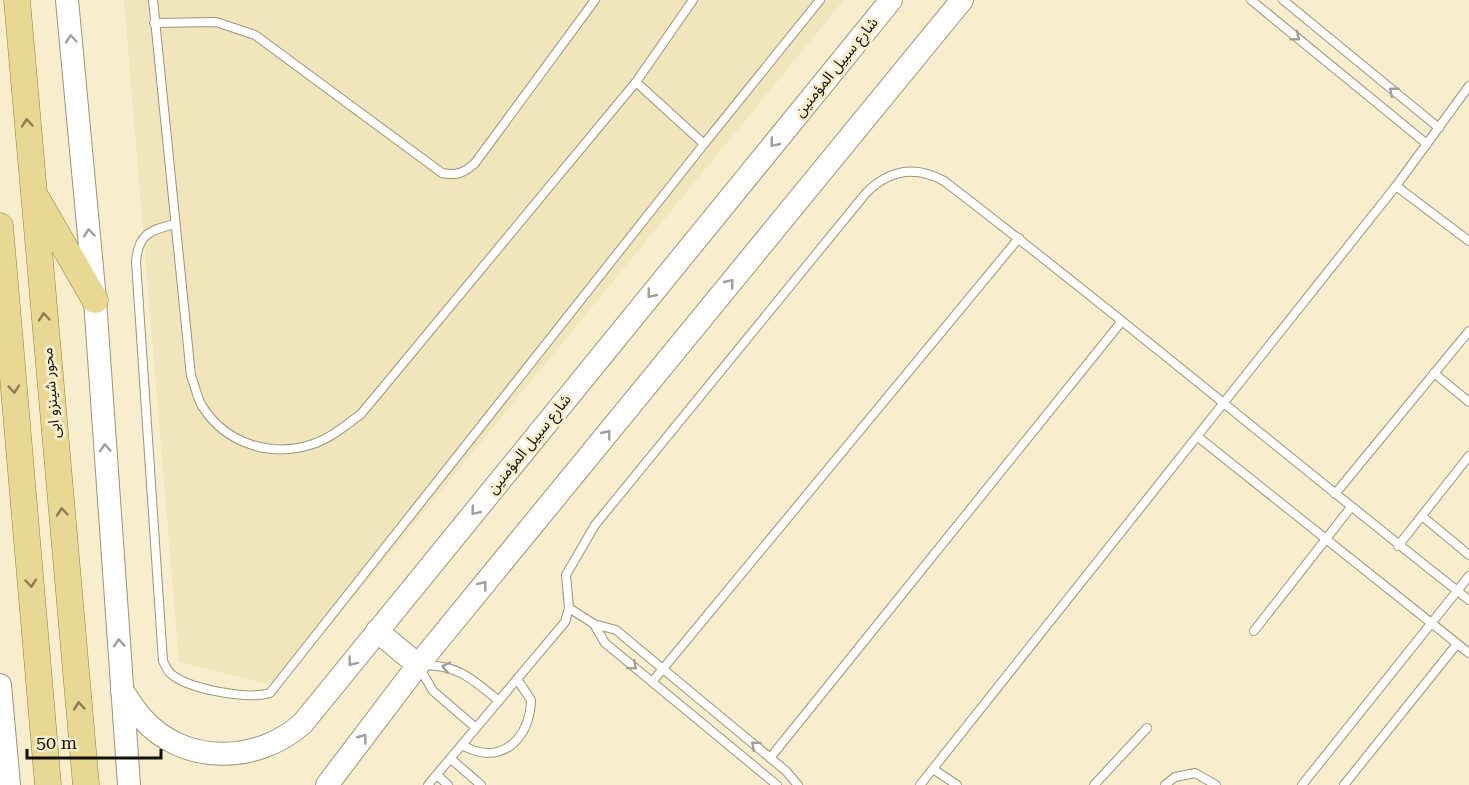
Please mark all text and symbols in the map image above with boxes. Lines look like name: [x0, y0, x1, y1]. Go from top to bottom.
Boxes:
street label: شارع سبيل المؤمنين: [790, 13, 884, 122]
one-way arrow: [1290, 30, 1301, 41]
one-way arrow: [65, 34, 78, 43]
one-way arrow: [1389, 87, 1400, 98]
one-way arrow: [21, 119, 34, 128]
one-way arrow: [771, 136, 782, 147]
one-way arrow: [83, 228, 96, 238]
one-way arrow: [723, 279, 734, 290]
one-way arrow: [647, 287, 658, 298]
one-way arrow: [38, 313, 51, 322]
street label: محور شينزو ابى: [38, 347, 64, 439]
one-way arrow: [7, 384, 20, 393]
street label: شارع سبيل المؤمنين: [483, 390, 577, 499]
one-way arrow: [600, 430, 611, 441]
one-way arrow: [99, 444, 112, 453]
one-way arrow: [471, 504, 482, 515]
one-way arrow: [56, 507, 69, 516]
one-way arrow: [24, 578, 37, 588]
one-way arrow: [476, 581, 487, 592]
one-way arrow: [113, 638, 126, 647]
one-way arrow: [349, 655, 360, 666]
one-way arrow: [626, 659, 637, 670]
one-way arrow: [441, 662, 451, 675]
one-way arrow: [73, 701, 86, 710]
scale bar: [27, 722, 160, 760]
text: 50 m: [36, 732, 77, 753]
one-way arrow: [355, 734, 366, 745]
one-way arrow: [751, 742, 762, 753]

